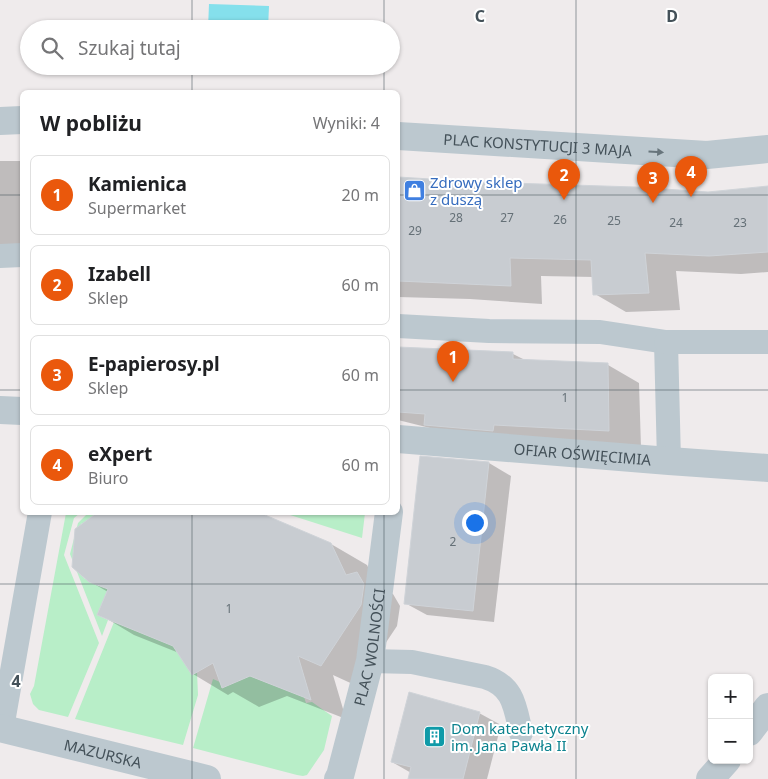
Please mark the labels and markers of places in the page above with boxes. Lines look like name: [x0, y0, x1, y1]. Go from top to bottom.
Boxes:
pin: 4: [675, 156, 707, 197]
pin: 2: [548, 159, 580, 200]
pin: 3: [637, 162, 669, 203]
place label: Zdrowy sklep z duszą: [430, 172, 523, 209]
shop icon: Zdrowy sklep z duszą: [402, 179, 426, 203]
pin: 1: [437, 341, 469, 382]
place label: Dom katechetyczny im. Jana Pawła II: [451, 718, 589, 755]
building icon: Dom katechetyczny im. Jana Pawła II: [423, 725, 447, 749]

